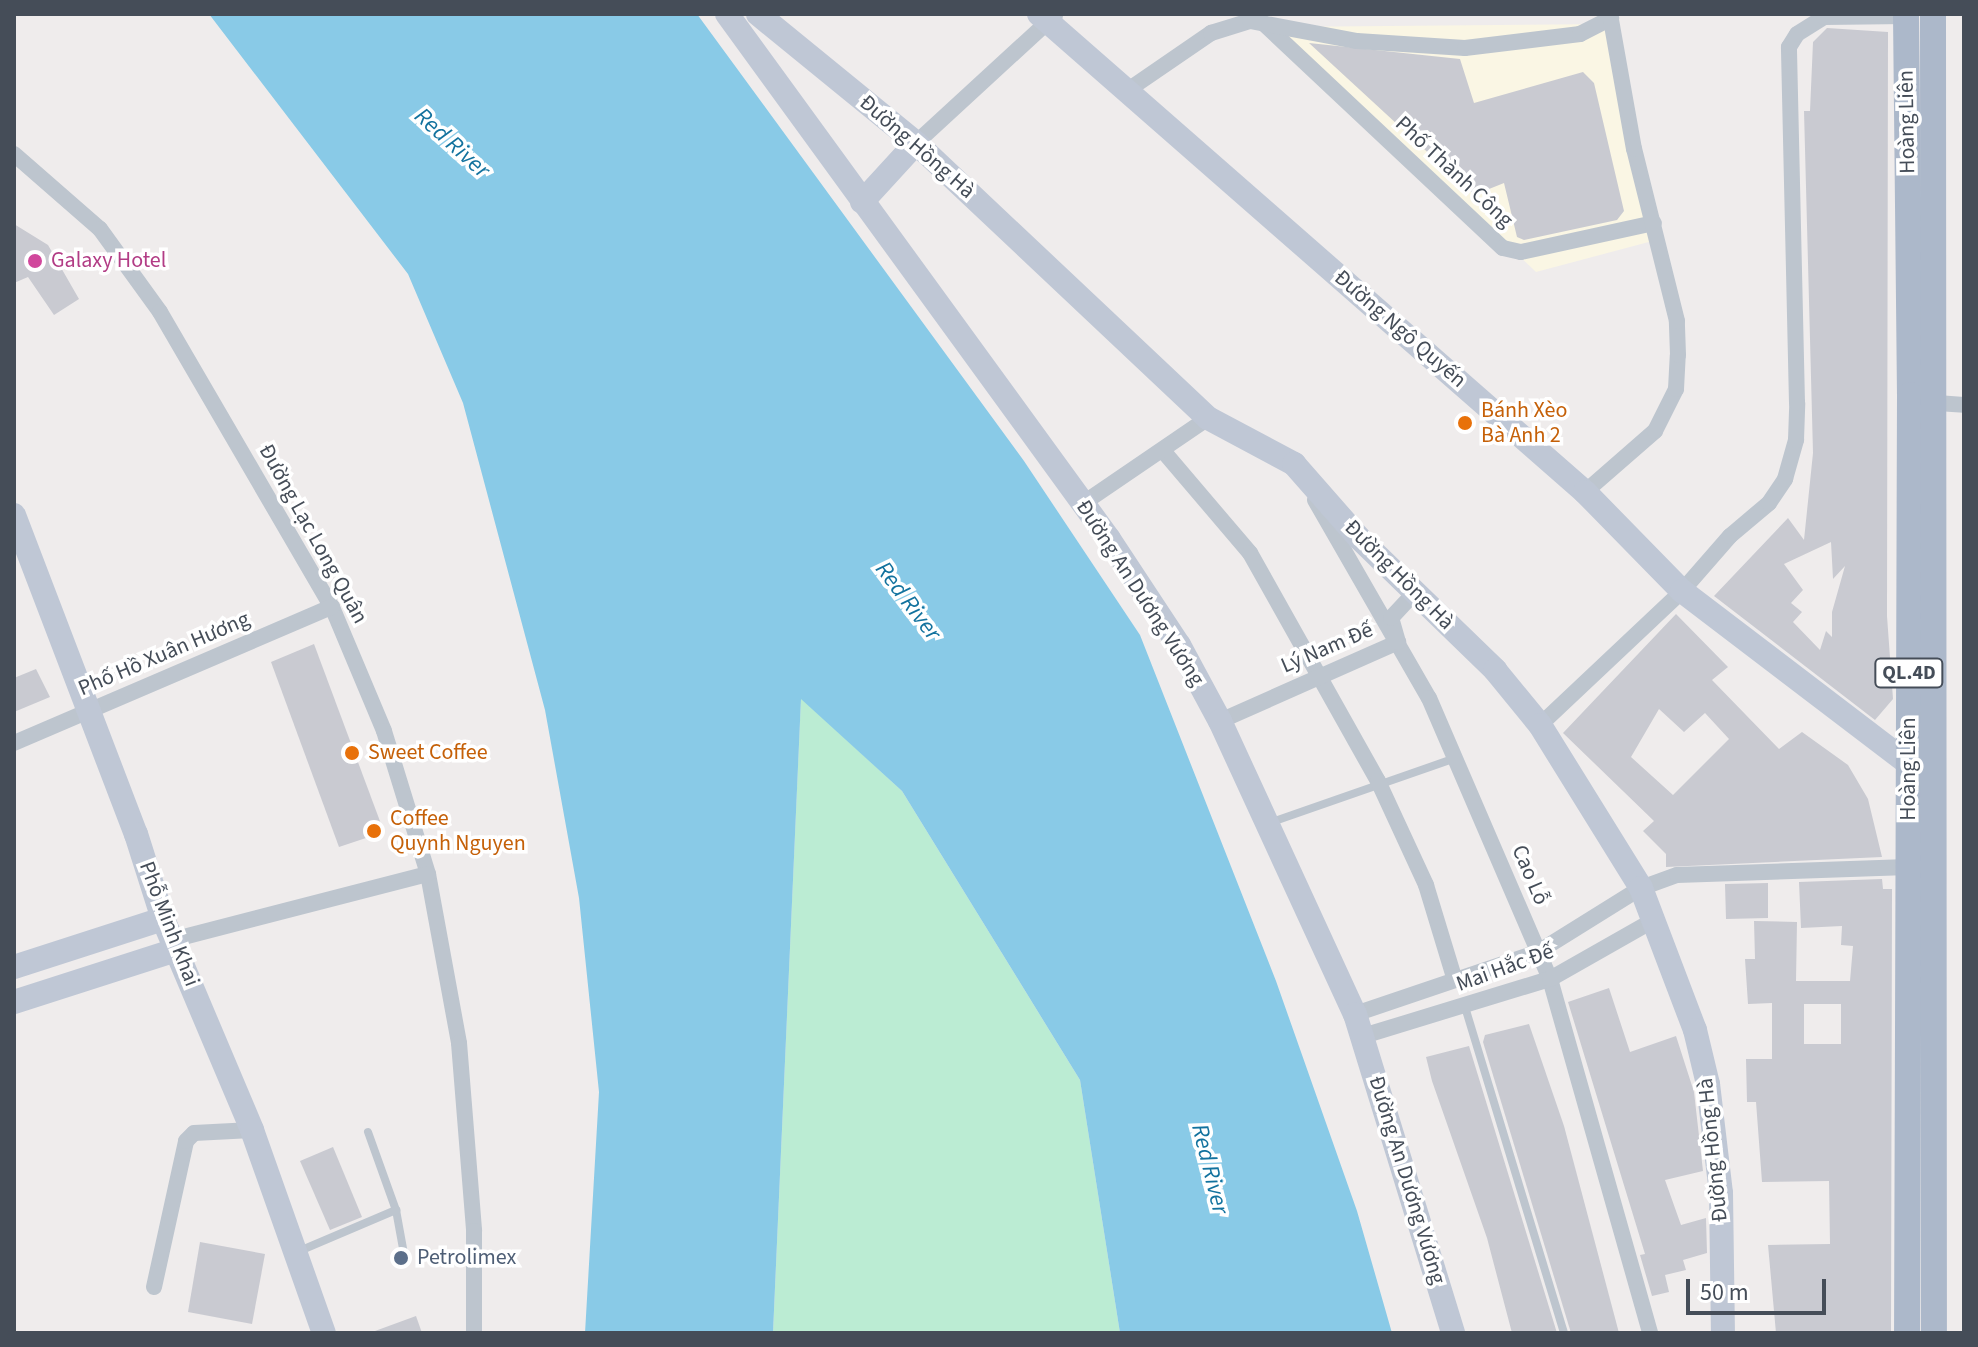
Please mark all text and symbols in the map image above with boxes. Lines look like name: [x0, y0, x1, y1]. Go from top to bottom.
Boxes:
street label: Hoàng Liên: [1893, 70, 1921, 174]
street label: Đường Hồng Hà: [854, 90, 980, 204]
water label: Red River: [408, 102, 496, 184]
street label: Phố Thành Công: [1390, 111, 1518, 233]
place label: Galaxy Hotel: [51, 248, 166, 274]
marker: Galaxy Hotel: [26, 252, 44, 270]
street label: Đường Ngô Quyến: [1329, 264, 1471, 394]
place label: Bánh Xèo Bà Anh 2: [1481, 397, 1567, 448]
marker: Bánh Xèo Bà Anh 2: [1456, 414, 1474, 432]
street label: Đường Lạc Long Quân: [253, 440, 373, 628]
street label: Đường An Dương Vương: [1070, 495, 1210, 691]
street label: Đường Hồng Hà: [1339, 515, 1459, 635]
water label: Red River: [869, 556, 947, 646]
street label: Phố Hồ Xuân Hương: [74, 606, 254, 702]
street label: Lý Nam Đế: [1277, 617, 1377, 679]
road number: QL.4D: [1873, 657, 1945, 689]
street label: Hoàng Liên: [1896, 717, 1922, 821]
place label: Sweet Coffee: [368, 740, 488, 766]
marker: Sweet Coffee: [343, 744, 361, 762]
place label: Coffee Quynh Nguyen: [390, 805, 526, 856]
marker: Coffee Quynh Nguyen: [365, 822, 383, 840]
street label: Cao Lỗ: [1506, 841, 1554, 909]
street label: Phỗ Minh Khai: [133, 858, 205, 990]
street label: Mai Hắc Đế: [1453, 938, 1557, 998]
street label: Đường An Dương Vương: [1363, 1073, 1451, 1287]
street label: Đường Hồng Hà: [1692, 1077, 1734, 1223]
water label: Red River: [1185, 1121, 1235, 1217]
place label: Petrolimex: [417, 1245, 516, 1271]
marker: Petrolimex: [392, 1249, 410, 1267]
scale bar: [1690, 1263, 1830, 1313]
text: 50 m: [1700, 1275, 1749, 1310]

